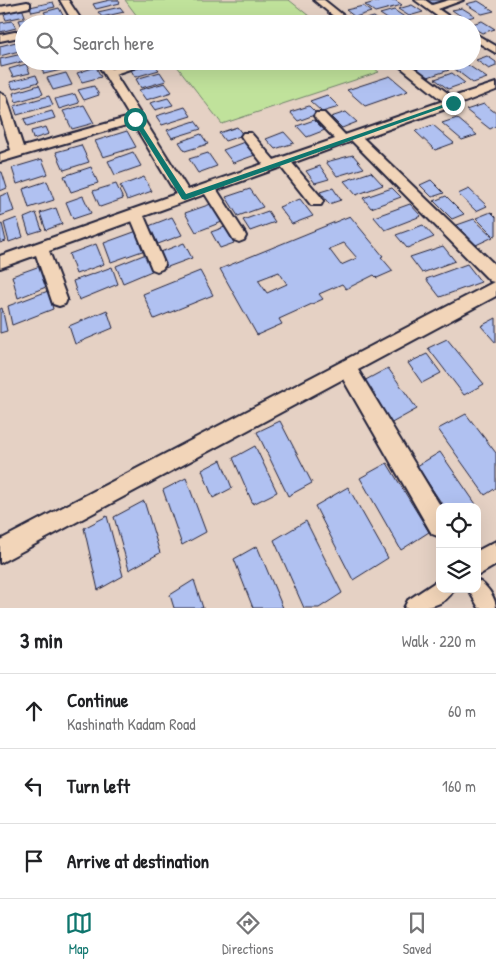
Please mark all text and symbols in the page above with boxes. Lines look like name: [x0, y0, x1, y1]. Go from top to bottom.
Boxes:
search box: [15, 15, 481, 70]
icon: search: [33, 29, 61, 57]
text: Search here: [73, 30, 154, 56]
route end: [442, 92, 465, 115]
route start: [124, 108, 147, 131]
map controls: [436, 503, 481, 593]
button: locate: [436, 503, 481, 548]
button: layers: [436, 548, 481, 593]
text: 3 min: [20, 626, 63, 655]
text: Walk · 220 m: [402, 630, 476, 652]
text: Continue: [67, 687, 128, 713]
icon: ahead: [20, 697, 48, 725]
text: 60 m: [448, 700, 476, 722]
text: Kashinath Kadam Road: [67, 713, 195, 735]
icon: left: [20, 772, 48, 800]
text: Turn left: [67, 773, 130, 799]
text: 160 m: [442, 775, 476, 797]
icon: arrive: [20, 847, 48, 875]
text: Arrive at destination: [67, 848, 209, 874]
tab: Map: [65, 909, 93, 958]
tab: Directions: [222, 909, 273, 958]
tab: Saved: [403, 909, 431, 958]

